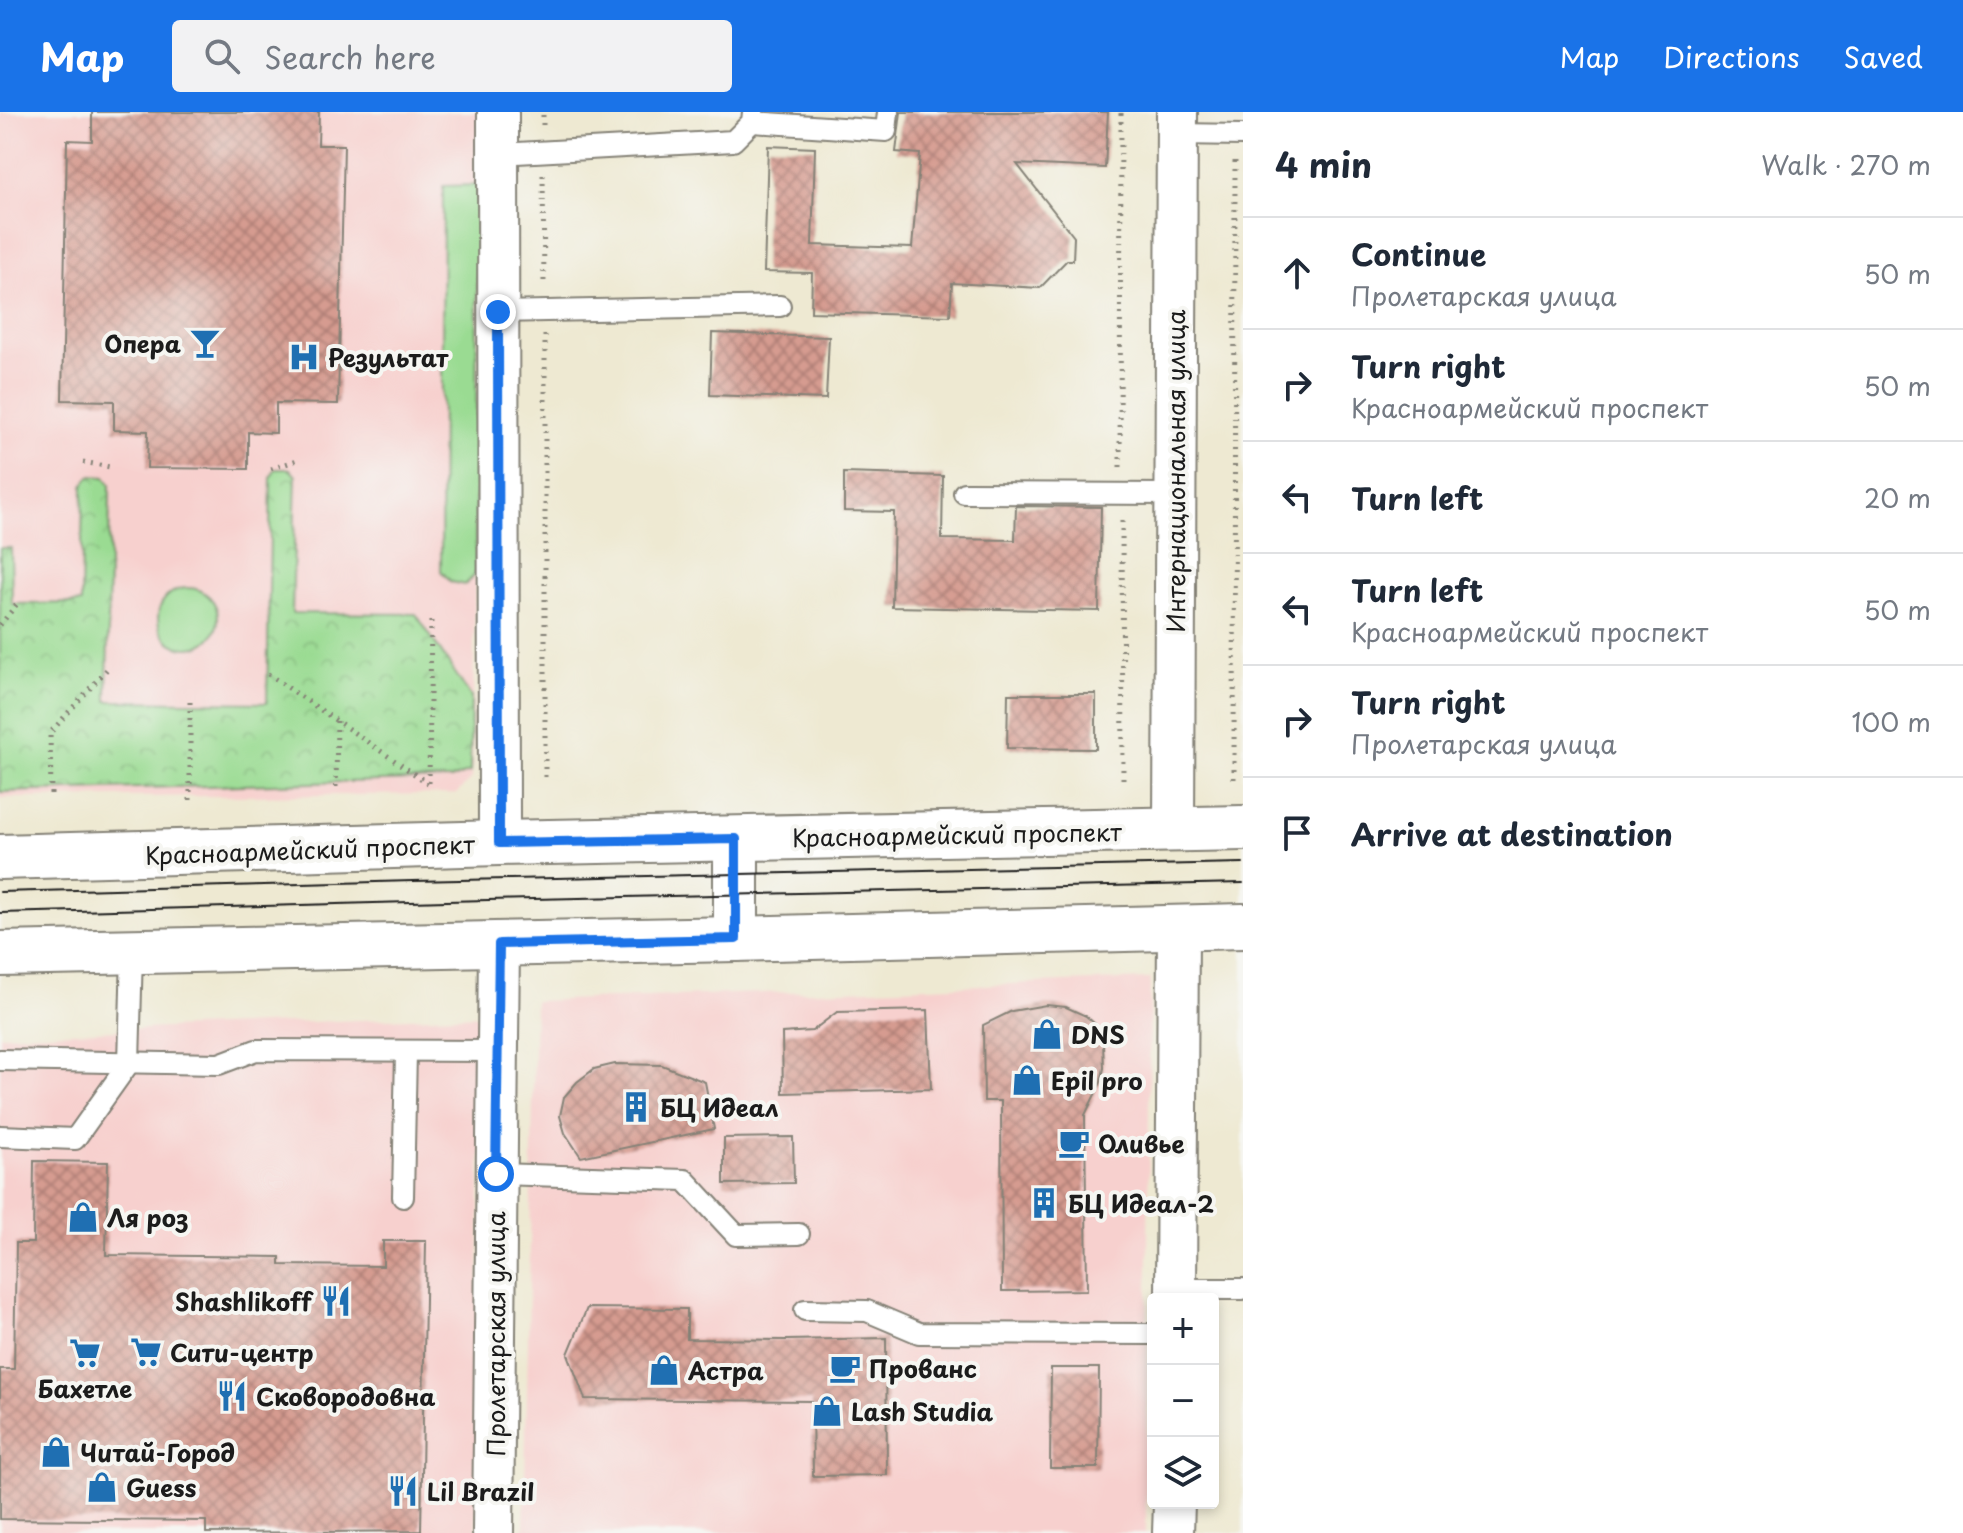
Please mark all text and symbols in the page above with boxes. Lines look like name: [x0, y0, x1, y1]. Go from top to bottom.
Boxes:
search box: [172, 20, 732, 92]
text: Map: [40, 28, 124, 85]
icon: search: [200, 34, 244, 78]
text: Search here: [264, 34, 436, 79]
text: Map: [1560, 35, 1619, 78]
text: Directions: [1663, 35, 1800, 78]
text: Saved: [1844, 35, 1923, 78]
text: 4 min: [1275, 138, 1372, 190]
text: Walk · 270 m: [1761, 145, 1931, 184]
text: Continue: [1351, 231, 1486, 276]
icon: ahead: [1275, 251, 1319, 295]
text: 50 m: [1864, 254, 1931, 293]
text: Пролетарская улица: [1351, 276, 1617, 315]
route end: [480, 294, 516, 330]
street label: Интернациональная улица: [1157, 310, 1193, 632]
place label: Опера: [104, 325, 182, 361]
bar icon: Опера: [188, 326, 222, 360]
place label: Результат: [328, 339, 449, 375]
hospital icon: Результат: [287, 340, 321, 374]
text: Turn right: [1351, 343, 1506, 388]
icon: right: [1275, 363, 1319, 407]
text: 50 m: [1864, 366, 1931, 405]
text: Красноармейский проспект: [1351, 388, 1708, 427]
icon: left: [1275, 475, 1319, 519]
text: Turn left: [1351, 475, 1483, 520]
text: 20 m: [1864, 478, 1931, 517]
text: Turn left: [1351, 567, 1483, 612]
icon: left: [1275, 587, 1319, 631]
text: 50 m: [1864, 590, 1931, 629]
text: Красноармейский проспект: [1351, 612, 1708, 651]
text: Turn right: [1351, 679, 1506, 724]
icon: right: [1275, 699, 1319, 743]
text: 100 m: [1851, 702, 1931, 741]
text: Пролетарская улица: [1351, 724, 1617, 763]
icon: arrive: [1275, 811, 1319, 855]
text: Arrive at destination: [1351, 811, 1673, 856]
street label: Красноармейский проспект: [792, 813, 1122, 855]
street label: Красноармейский проспект: [145, 825, 476, 873]
place label: DNS: [1071, 1016, 1125, 1052]
shop icon: DNS: [1030, 1017, 1064, 1051]
place label: Epil pro: [1051, 1062, 1143, 1098]
shop icon: Epil pro: [1010, 1063, 1044, 1097]
place label: БЦ Идеал: [660, 1089, 779, 1125]
building icon: БЦ Идеал: [619, 1090, 653, 1124]
place label: Оливье: [1098, 1125, 1185, 1161]
cafe icon: Оливье: [1057, 1126, 1091, 1160]
route start: [478, 1156, 514, 1192]
place label: БЦ Идеал-2: [1068, 1185, 1214, 1221]
building icon: БЦ Идеал-2: [1027, 1186, 1061, 1220]
place label: Ля роз: [107, 1199, 189, 1235]
shop icon: Ля роз: [66, 1200, 100, 1234]
street label: Пролетарская улица: [477, 1211, 513, 1457]
place label: Shashlikoff: [175, 1283, 314, 1319]
restaurant icon: Shashlikoff: [319, 1284, 353, 1318]
map controls: [1147, 1293, 1219, 1509]
button: +: [1147, 1293, 1219, 1365]
place label: Сити-центр: [170, 1334, 313, 1370]
supermarket icon: Сити-центр: [129, 1335, 163, 1369]
supermarket icon: Бахетле: [68, 1336, 102, 1370]
place label: Прованс: [869, 1350, 977, 1386]
cafe icon: Прованс: [828, 1351, 862, 1385]
place label: Астра: [687, 1352, 764, 1388]
shop icon: Астра: [647, 1353, 681, 1387]
button: −: [1147, 1365, 1219, 1437]
place label: Бахетле: [38, 1370, 132, 1406]
place label: Сковородовна: [256, 1378, 436, 1414]
restaurant icon: Сковородовна: [215, 1379, 249, 1413]
place label: Lash Studia: [851, 1393, 994, 1429]
shop icon: Lash Studia: [810, 1394, 844, 1428]
place label: Читай-Город: [80, 1434, 235, 1470]
shop icon: Читай-Город: [39, 1435, 73, 1469]
button: layers: [1147, 1437, 1219, 1509]
place label: Guess: [126, 1469, 197, 1505]
shop icon: Guess: [85, 1470, 119, 1504]
place label: Lil Brazil: [427, 1473, 534, 1509]
restaurant icon: Lil Brazil: [386, 1474, 420, 1508]

